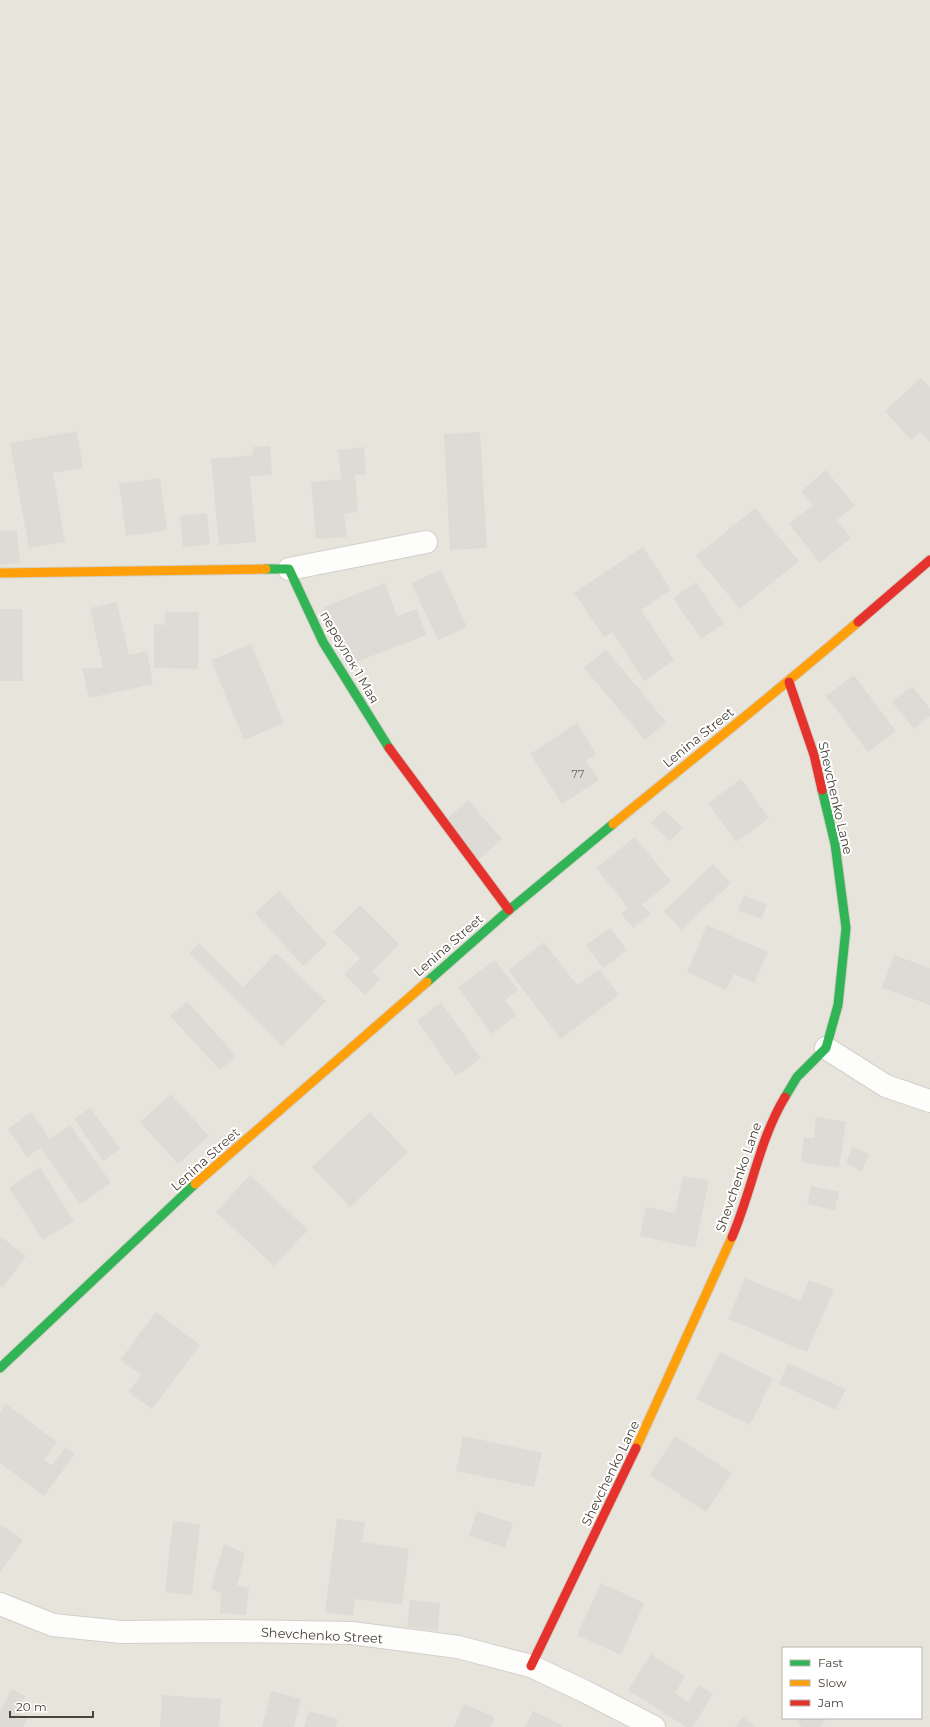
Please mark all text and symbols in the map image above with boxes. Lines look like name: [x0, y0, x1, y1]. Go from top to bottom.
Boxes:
street label: переулок 1 Мая: [317, 608, 383, 706]
street label: Lenina Street: [659, 703, 737, 771]
street label: Shevchenko Lane: [815, 740, 857, 856]
house number: 77: [572, 767, 584, 781]
street label: Lenina Street: [410, 910, 486, 980]
street label: Shevchenko Lane: [712, 1120, 764, 1234]
street label: Lenina Street: [167, 1124, 243, 1194]
street label: Shevchenko Lane: [578, 1418, 642, 1528]
street label: Shevchenko Street: [260, 1624, 384, 1646]
legend: [782, 1647, 922, 1719]
text: Fast: [818, 1655, 843, 1670]
text: Slow: [818, 1675, 847, 1690]
scale bar: [10, 1693, 93, 1719]
text: Jam: [817, 1695, 844, 1710]
text: 20 m: [16, 1699, 47, 1714]

